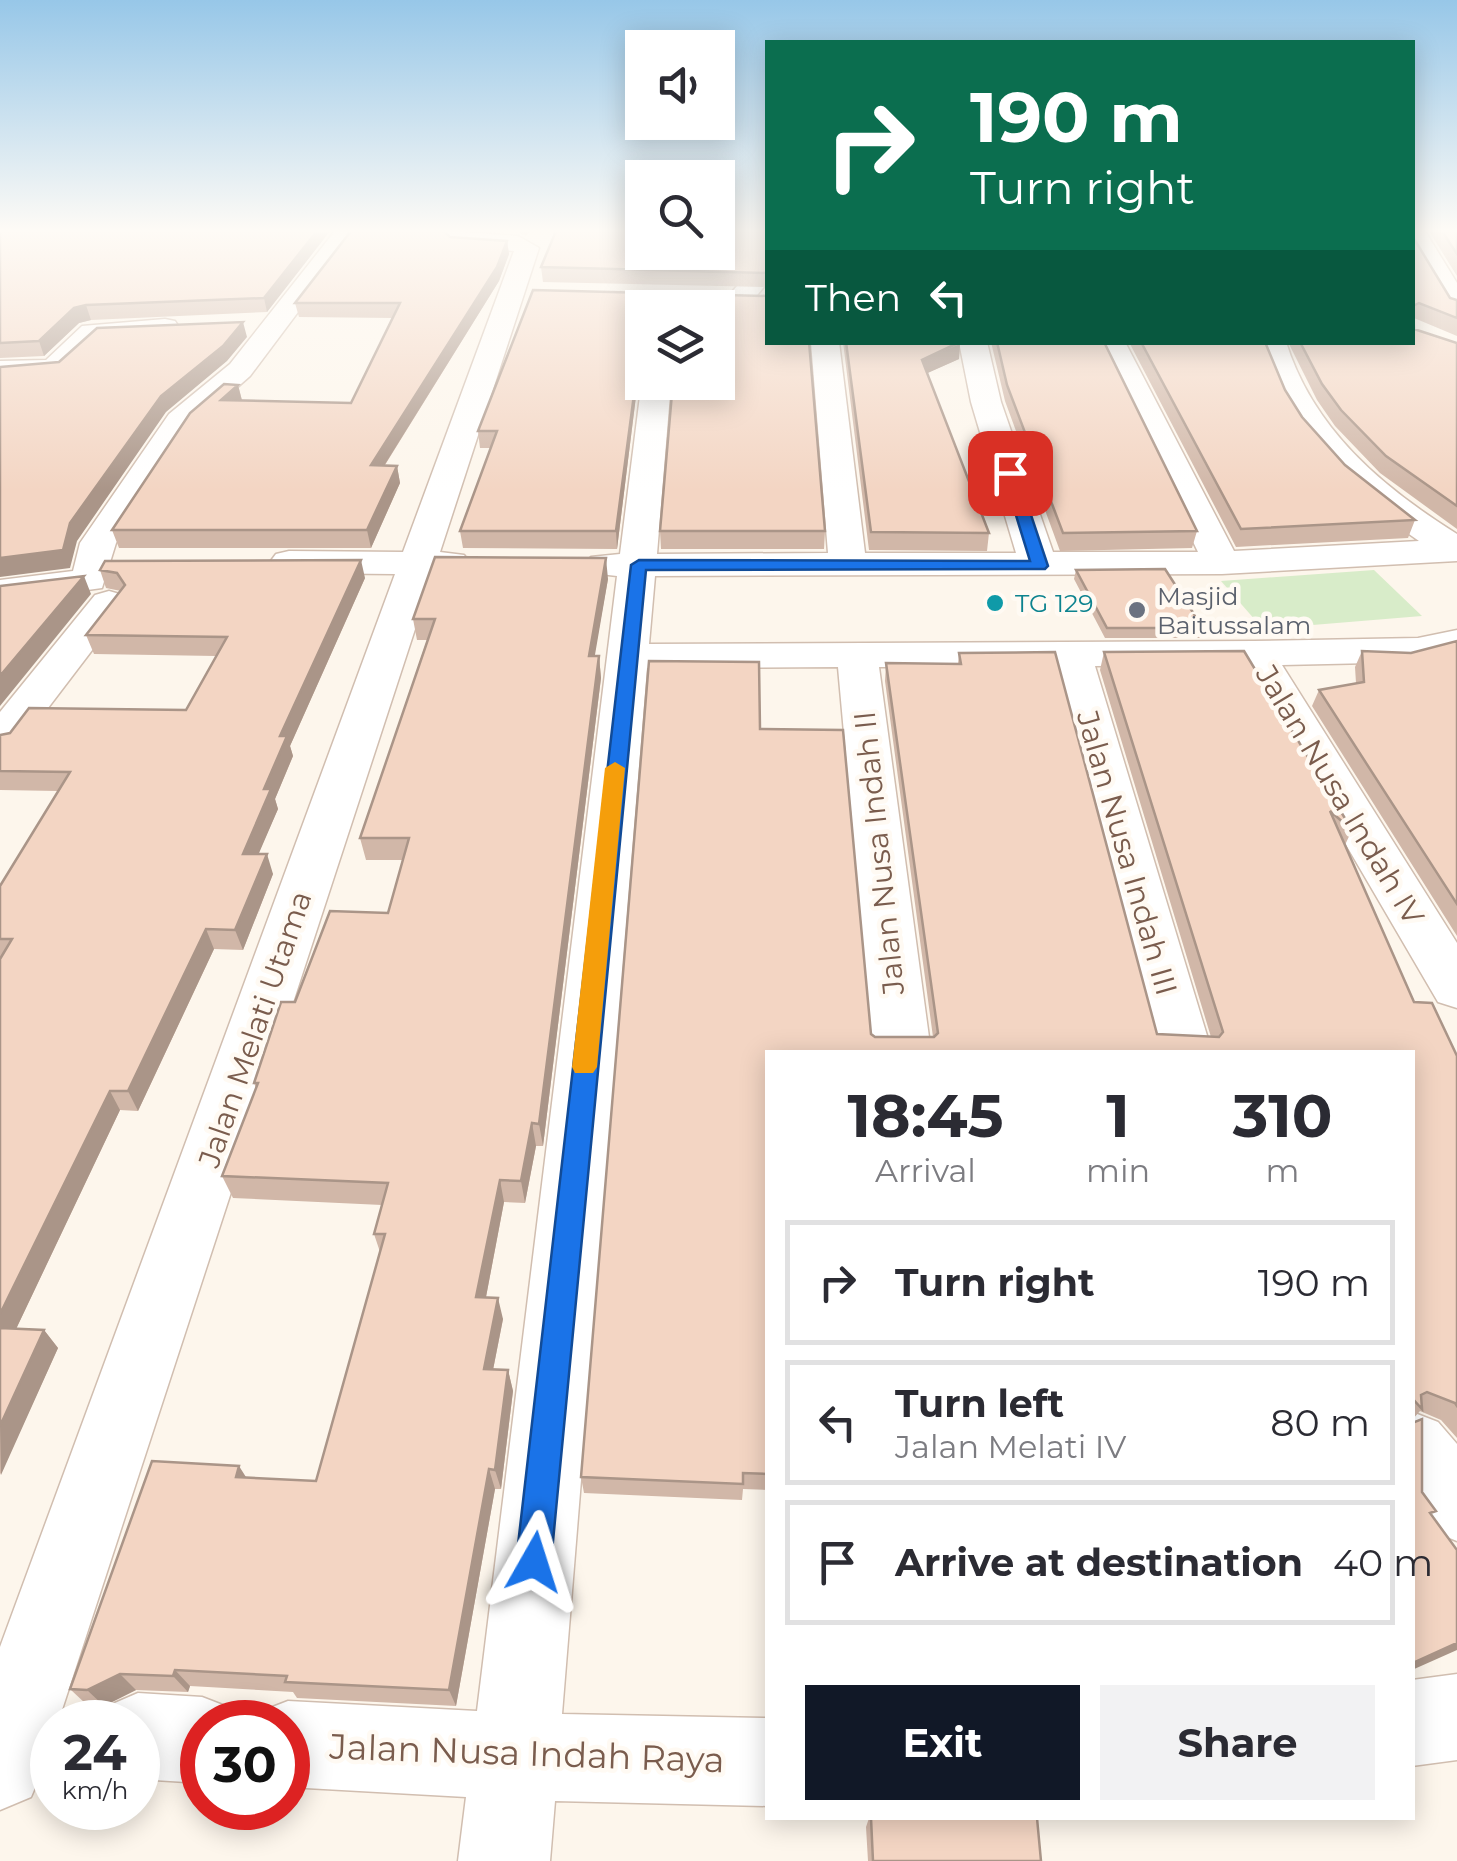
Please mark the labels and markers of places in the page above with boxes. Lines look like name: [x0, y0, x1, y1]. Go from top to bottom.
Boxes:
pin: [968, 431, 1053, 516]
place label: Masjid Baitussalam: [1157, 581, 1311, 640]
place label: TG 129: [1015, 588, 1093, 618]
marker: TG 129: [984, 592, 1006, 614]
marker: Masjid Baitussalam: [1126, 599, 1148, 621]

